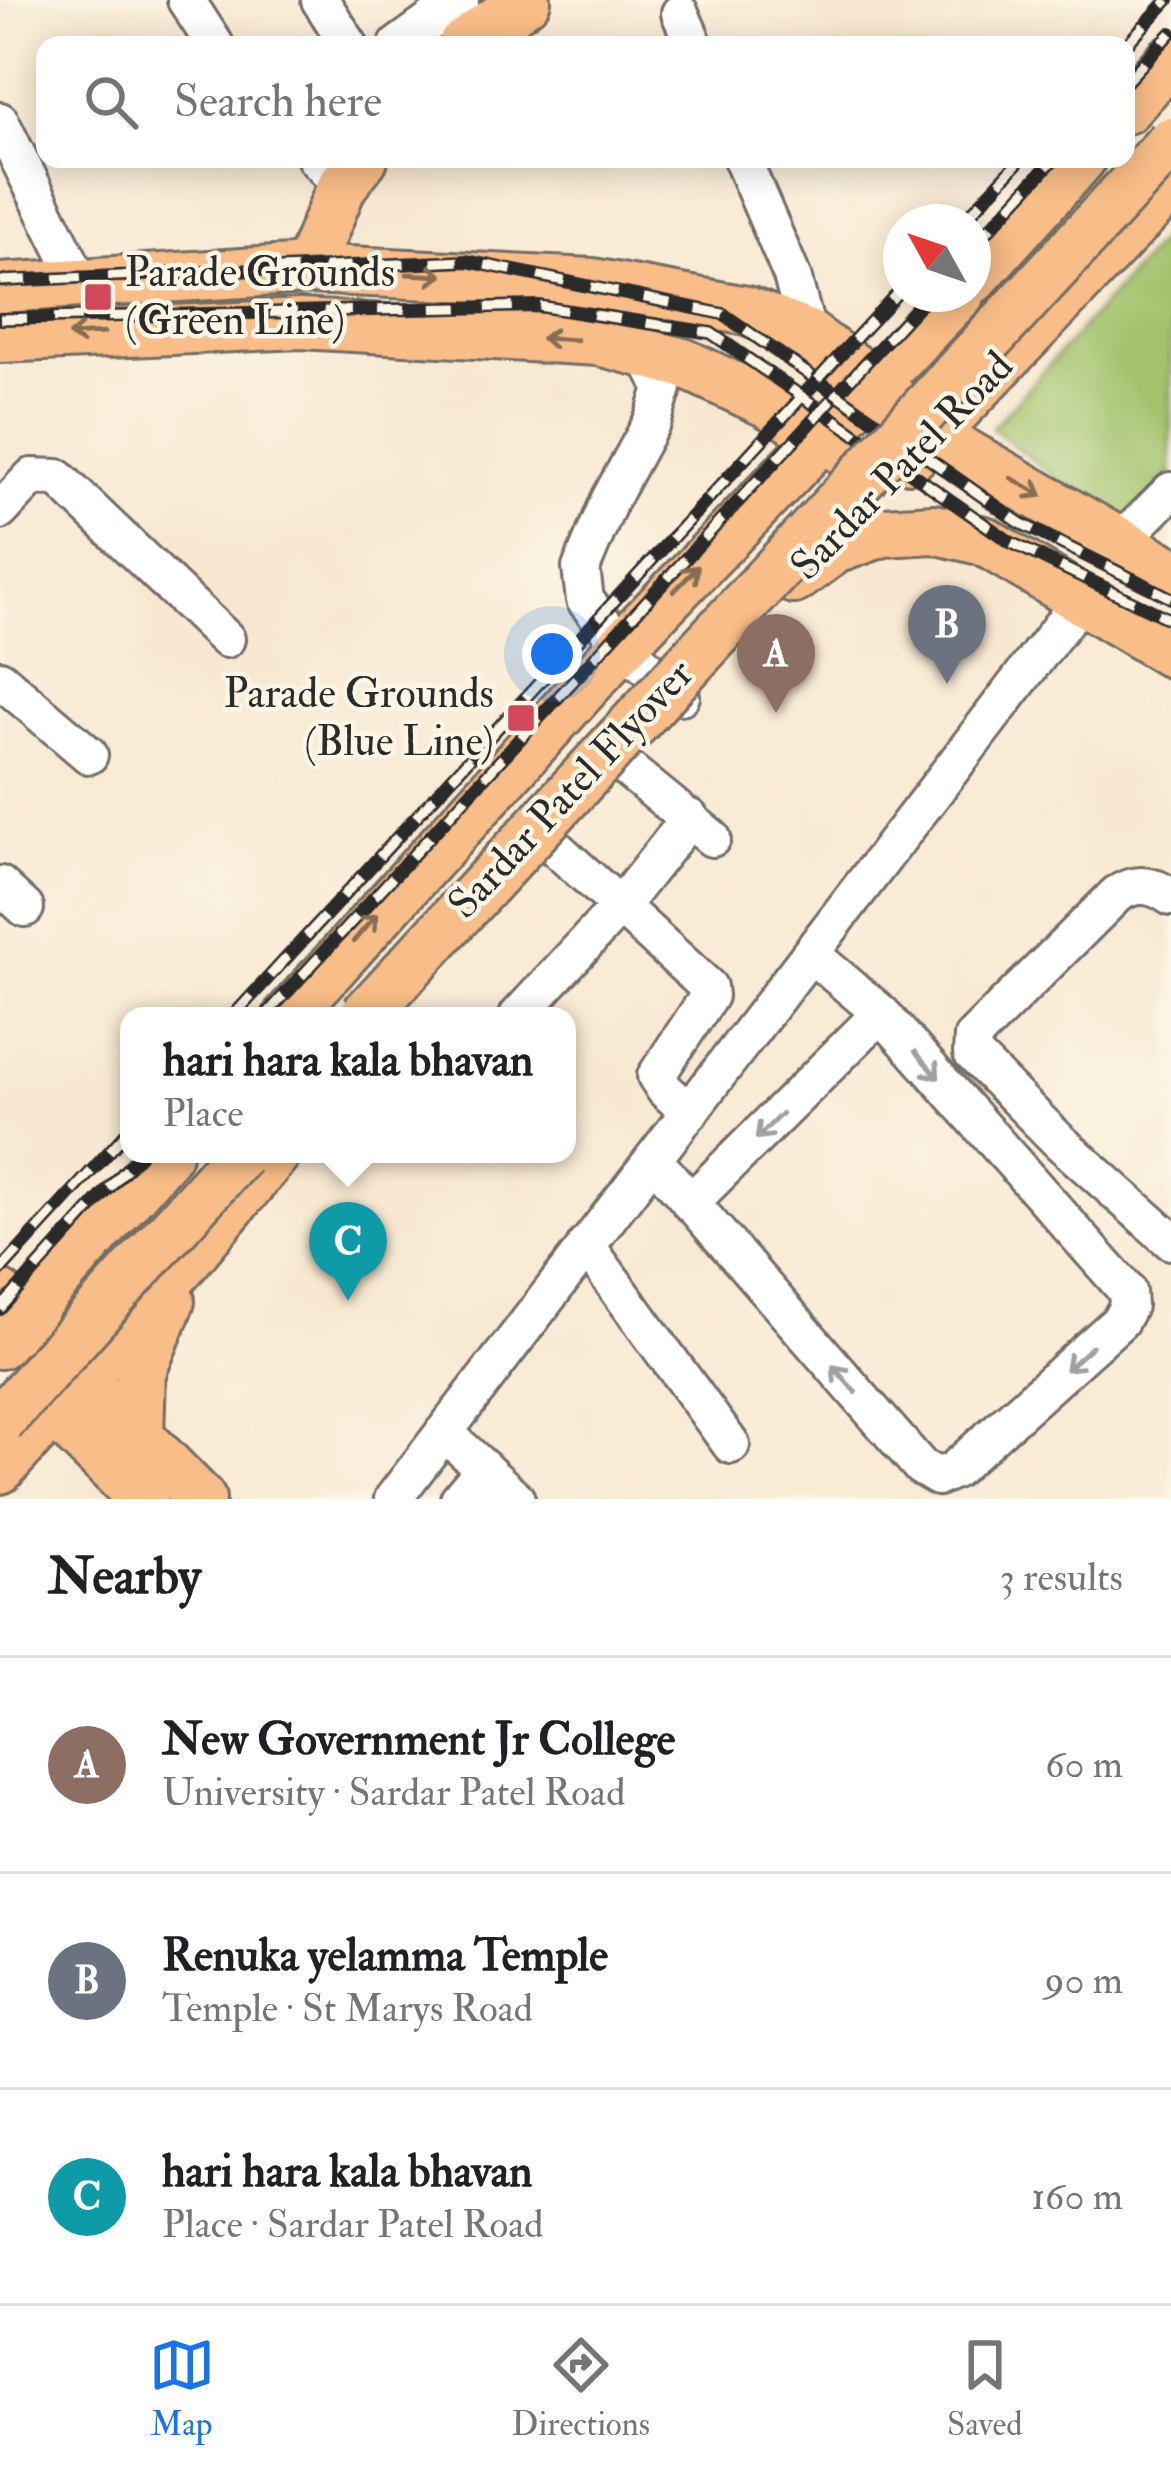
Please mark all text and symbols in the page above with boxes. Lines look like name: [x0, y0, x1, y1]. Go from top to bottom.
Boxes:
search box: [36, 36, 1135, 168]
icon: search: [78, 69, 144, 135]
text: Search here: [174, 74, 382, 130]
north arrow: [883, 204, 991, 312]
place label: Parade Grounds (Green Line): [125, 247, 395, 347]
one-way arrow: [405, 264, 444, 287]
marker: Parade Grounds (Green Line): [82, 281, 114, 313]
one-way arrow: [67, 323, 106, 346]
one-way arrow: [540, 327, 579, 350]
street label: Sardar Patel Road: [780, 341, 1024, 591]
one-way arrow: [1009, 476, 1044, 500]
one-way arrow: [672, 565, 700, 594]
pin: B: [908, 585, 986, 684]
pin: A: [737, 614, 815, 713]
your location: [522, 624, 582, 684]
street label: Sardar Patel Flyover: [437, 648, 705, 930]
place label: Parade Grounds (Blue Line): [224, 668, 494, 768]
marker: Parade Grounds (Blue Line): [505, 702, 537, 734]
one-way arrow: [351, 913, 378, 944]
popup: [120, 1007, 576, 1163]
text: hari hara kala bhavan: [163, 1033, 533, 1089]
one-way arrow: [912, 1049, 940, 1080]
text: Place: [163, 1089, 244, 1138]
one-way arrow: [755, 1111, 784, 1139]
pin: C: [309, 1202, 387, 1301]
one-way arrow: [1064, 1344, 1094, 1371]
one-way arrow: [831, 1364, 858, 1395]
text: Nearby: [48, 1545, 201, 1609]
text: 3 results: [1000, 1553, 1123, 1602]
text: New Government Jr College: [162, 1712, 675, 1768]
text: A: [75, 1740, 99, 1789]
text: 60 m: [1045, 1740, 1123, 1789]
text: University · Sardar Patel Road: [162, 1768, 625, 1817]
text: Renuka yelamma Temple: [162, 1928, 608, 1984]
text: B: [74, 1956, 100, 2005]
text: 90 m: [1045, 1956, 1123, 2005]
text: Temple · St Marys Road: [162, 1984, 533, 2033]
text: hari hara kala bhavan: [162, 2144, 532, 2200]
text: C: [73, 2172, 101, 2221]
text: 160 m: [1031, 2172, 1123, 2221]
text: Place · Sardar Patel Road: [162, 2200, 544, 2249]
tab: Map: [149, 2332, 215, 2445]
tab: Directions: [512, 2332, 650, 2445]
tab: Saved: [947, 2332, 1022, 2445]

